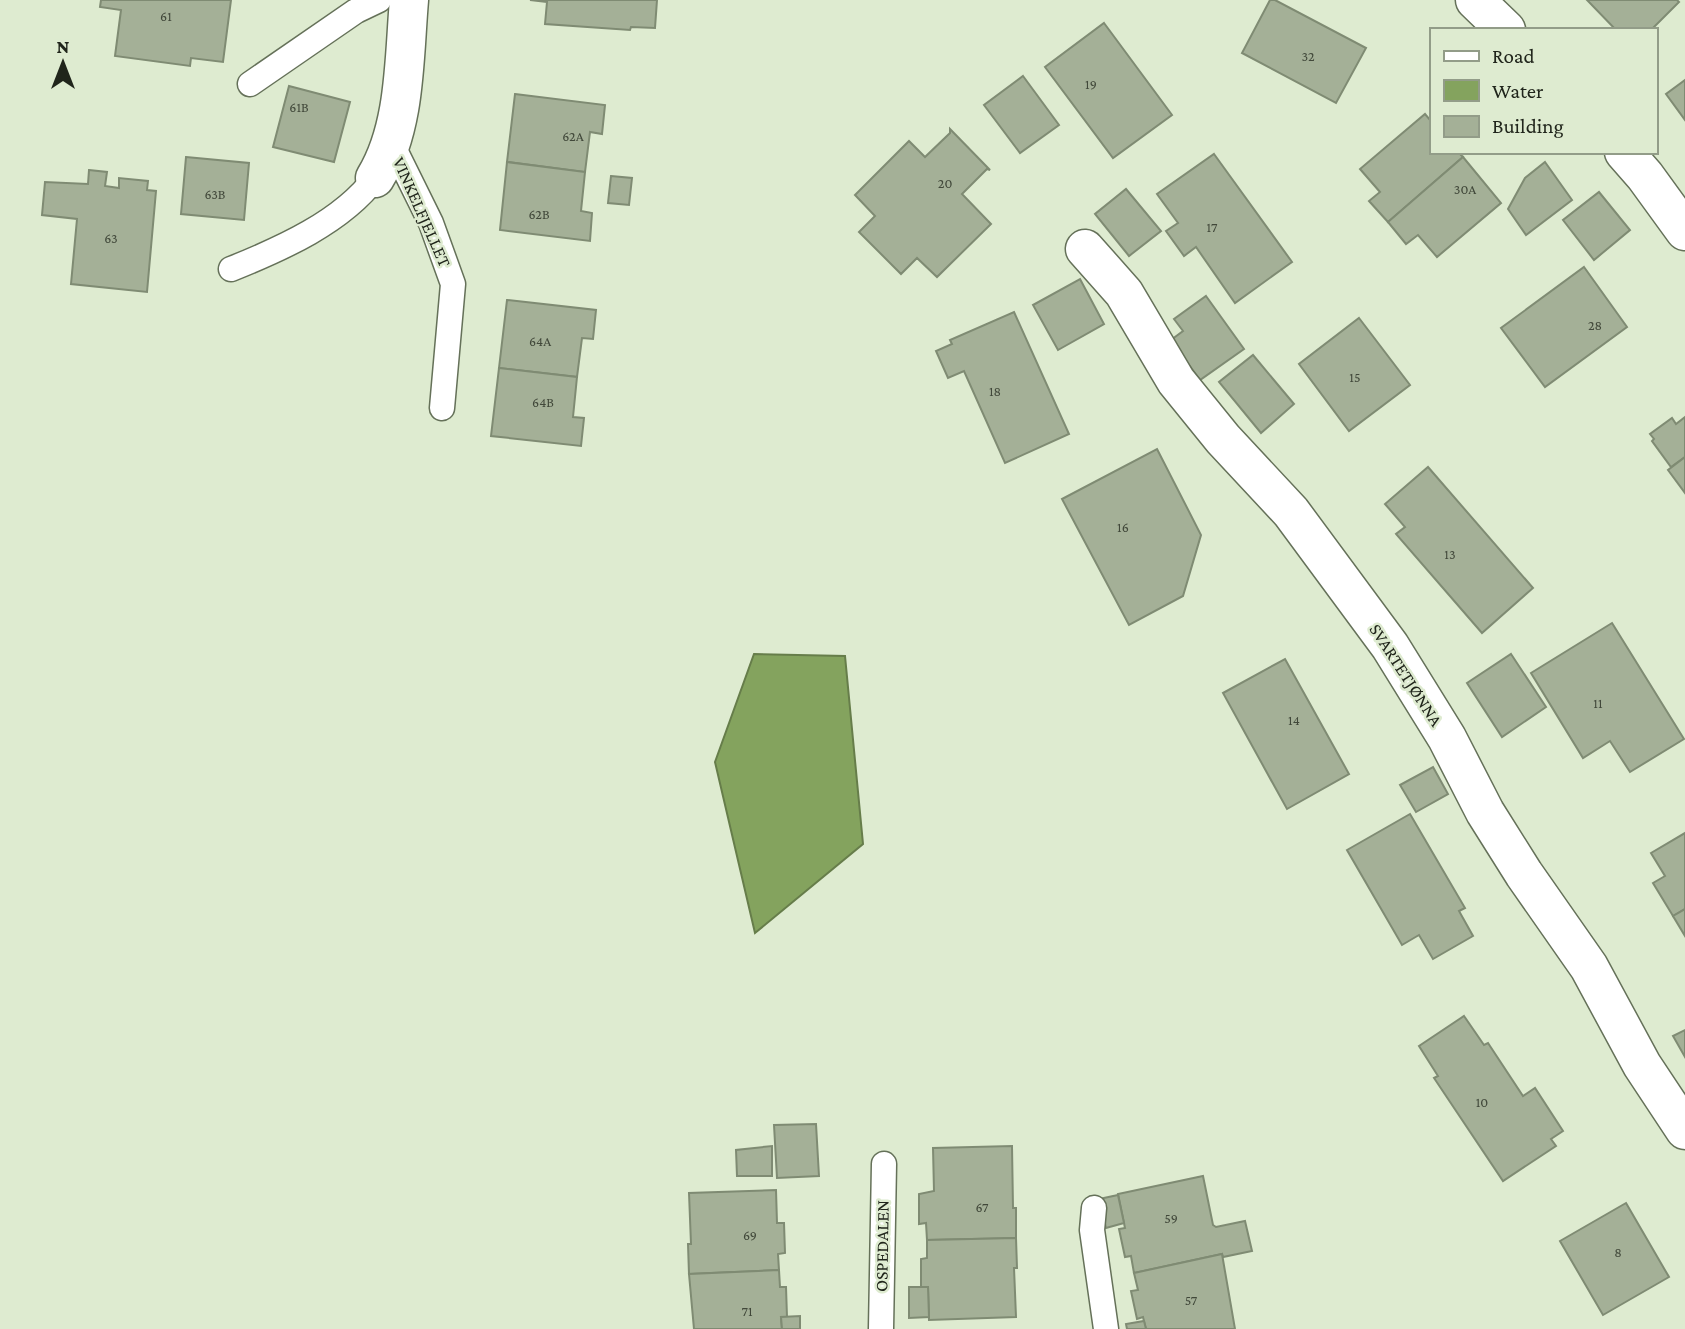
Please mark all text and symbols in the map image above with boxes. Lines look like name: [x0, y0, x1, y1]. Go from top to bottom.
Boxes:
house number: 61: [160, 8, 172, 24]
north arrow: [28, 28, 98, 98]
legend: [1430, 28, 1657, 154]
text: N: [57, 36, 70, 57]
text: Road: [1492, 44, 1535, 68]
house number: 32: [1301, 48, 1315, 64]
house number: 19: [1085, 76, 1097, 92]
text: Water: [1492, 79, 1544, 103]
house number: 61B: [289, 99, 309, 115]
text: Building: [1492, 114, 1564, 138]
house number: 62A: [562, 128, 584, 144]
street label: VINKELFJELLET: [389, 154, 455, 270]
house number: 20: [938, 175, 952, 191]
house number: 30A: [1454, 181, 1476, 197]
house number: 63B: [205, 186, 226, 202]
house number: 62B: [528, 206, 550, 222]
house number: 17: [1206, 219, 1218, 235]
house number: 63: [104, 230, 118, 246]
house number: 28: [1588, 317, 1602, 333]
house number: 64A: [529, 333, 551, 349]
house number: 15: [1349, 369, 1361, 385]
house number: 18: [989, 383, 1001, 399]
house number: 64B: [532, 394, 554, 410]
house number: 16: [1117, 519, 1129, 535]
house number: 13: [1444, 546, 1456, 562]
street label: SVARTETJØNNA: [1365, 620, 1447, 731]
house number: 11: [1593, 695, 1603, 711]
house number: 14: [1288, 712, 1300, 728]
house number: 10: [1476, 1094, 1488, 1110]
house number: 67: [975, 1199, 989, 1215]
street label: OSPEDALEN: [871, 1200, 893, 1292]
house number: 59: [1164, 1210, 1178, 1226]
house number: 69: [743, 1227, 757, 1243]
house number: 8: [1614, 1244, 1622, 1260]
house number: 57: [1185, 1292, 1198, 1308]
house number: 71: [741, 1303, 753, 1319]

